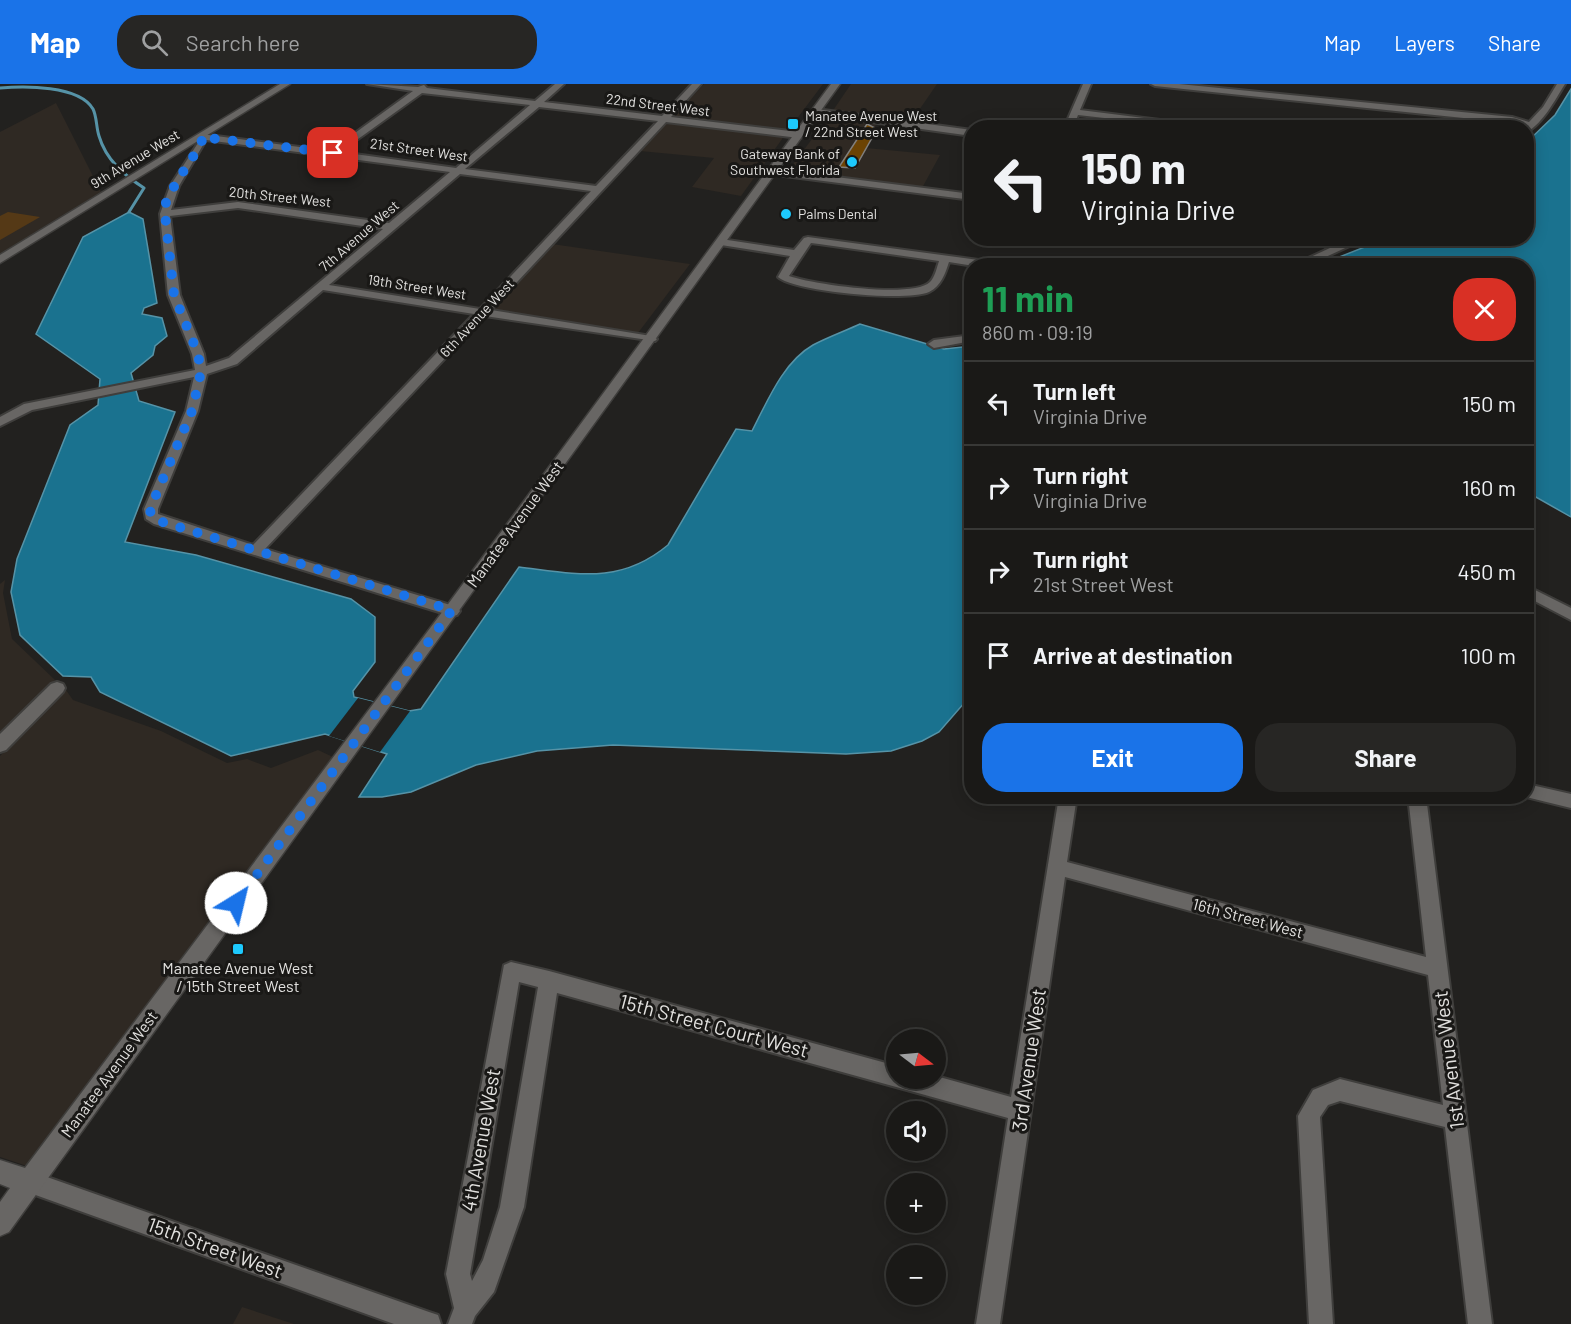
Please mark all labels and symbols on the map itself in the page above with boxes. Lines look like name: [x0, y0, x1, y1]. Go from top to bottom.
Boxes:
street label: 22nd Street West: [605, 90, 711, 119]
place label: Manatee Avenue West / 22nd Street West: [805, 107, 937, 140]
marker: Manatee Avenue West / 22nd Street West: [786, 117, 800, 131]
street label: 9th Avenue West: [87, 125, 182, 192]
pin: [307, 127, 358, 178]
street label: 21st Street West: [369, 134, 469, 165]
place label: Gateway Bank of Southwest Florida: [730, 145, 840, 178]
marker: Gateway Bank of Southwest Florida: [845, 155, 859, 169]
street label: 20th Street West: [228, 183, 332, 210]
street label: 7th Avenue West: [315, 196, 402, 275]
place label: Palms Dental: [798, 205, 877, 222]
marker: Palms Dental: [779, 207, 793, 221]
street label: 19th Street West: [367, 270, 468, 303]
street label: 6th Avenue West: [436, 275, 517, 360]
street label: Manatee Avenue West: [462, 457, 567, 591]
position arrow: [204, 871, 268, 935]
street label: 16th Street West: [1191, 894, 1305, 941]
marker: Manatee Avenue West / 15th Street West: [231, 942, 245, 956]
place label: Manatee Avenue West / 15th Street West: [162, 958, 314, 995]
street label: 3rd Avenue West: [1006, 987, 1050, 1133]
street label: 15th Street Court West: [617, 988, 811, 1062]
street label: 1st Avenue West: [1428, 989, 1468, 1131]
street label: Manatee Avenue West: [56, 1007, 161, 1141]
north arrow: [886, 1029, 946, 1089]
street label: 4th Avenue West: [456, 1067, 504, 1213]
street label: 15th Street West: [145, 1212, 286, 1283]

